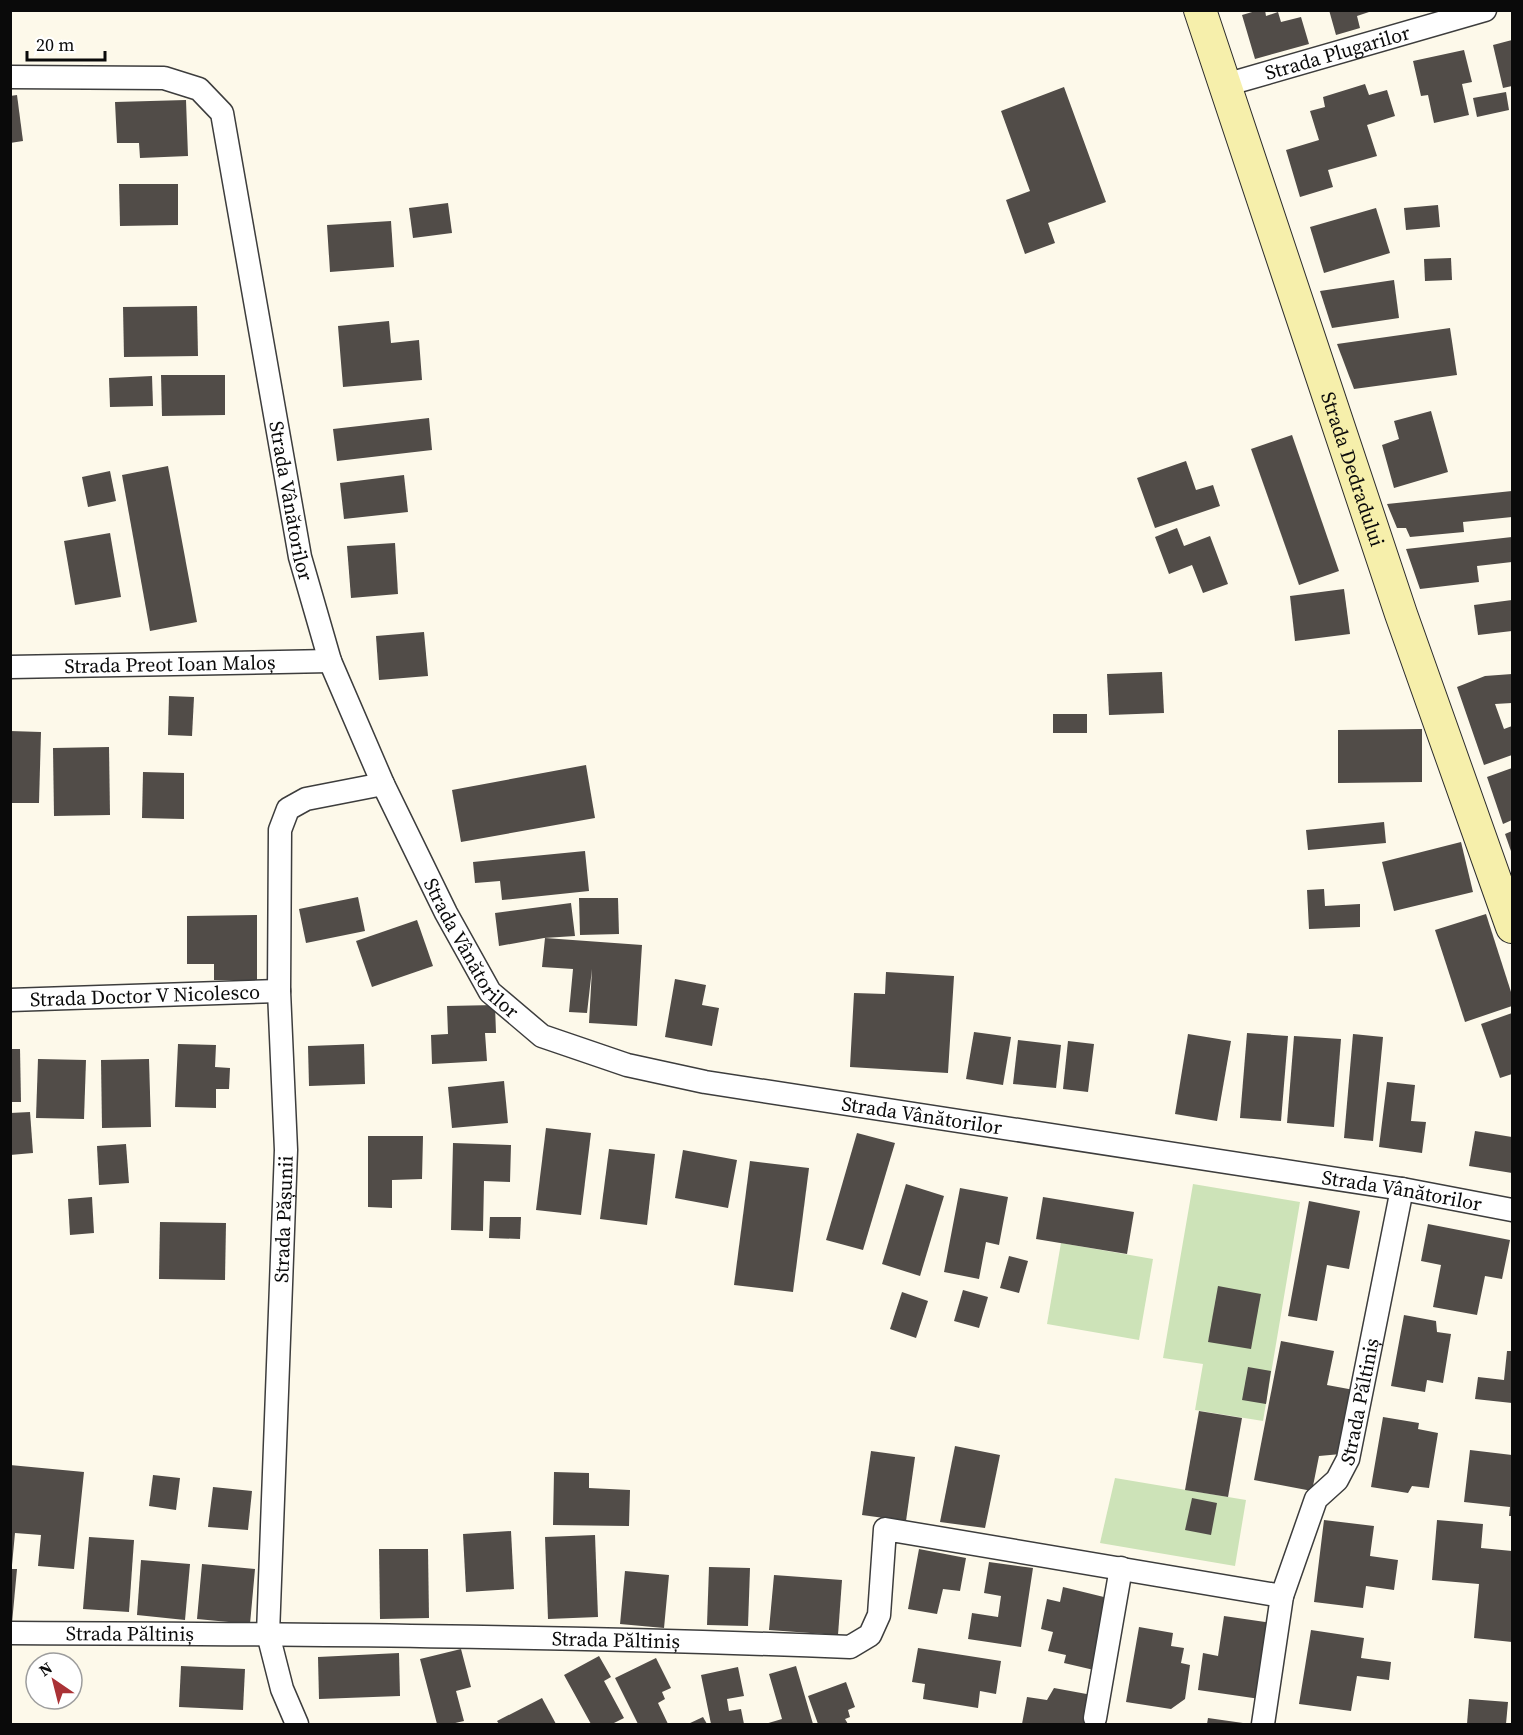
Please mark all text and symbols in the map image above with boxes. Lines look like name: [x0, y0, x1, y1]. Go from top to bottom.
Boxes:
street label: Strada Plugarilor: [1262, 18, 1414, 87]
scale bar: [27, 24, 105, 62]
text: 20 m: [36, 32, 74, 57]
street label: Strada Dedradului: [1314, 388, 1392, 550]
street label: Strada Vânătorilor: [262, 419, 320, 585]
street label: Strada Preot Ioan Maloș: [64, 648, 276, 680]
street label: Strada Vânătorilor: [417, 873, 525, 1025]
street label: Strada Doctor V Nicolesco: [29, 978, 260, 1013]
street label: Strada Vânătorilor: [840, 1089, 1005, 1141]
street label: Strada Pășunii: [267, 1155, 300, 1283]
street label: Strada Vânătorilor: [1320, 1163, 1485, 1218]
street label: Strada Păltiniș: [1333, 1336, 1386, 1470]
street label: Strada Păltiniș: [66, 1619, 194, 1648]
street label: Strada Păltiniș: [552, 1624, 680, 1655]
north arrow: [24, 1651, 84, 1711]
text: N: [34, 1656, 57, 1681]

